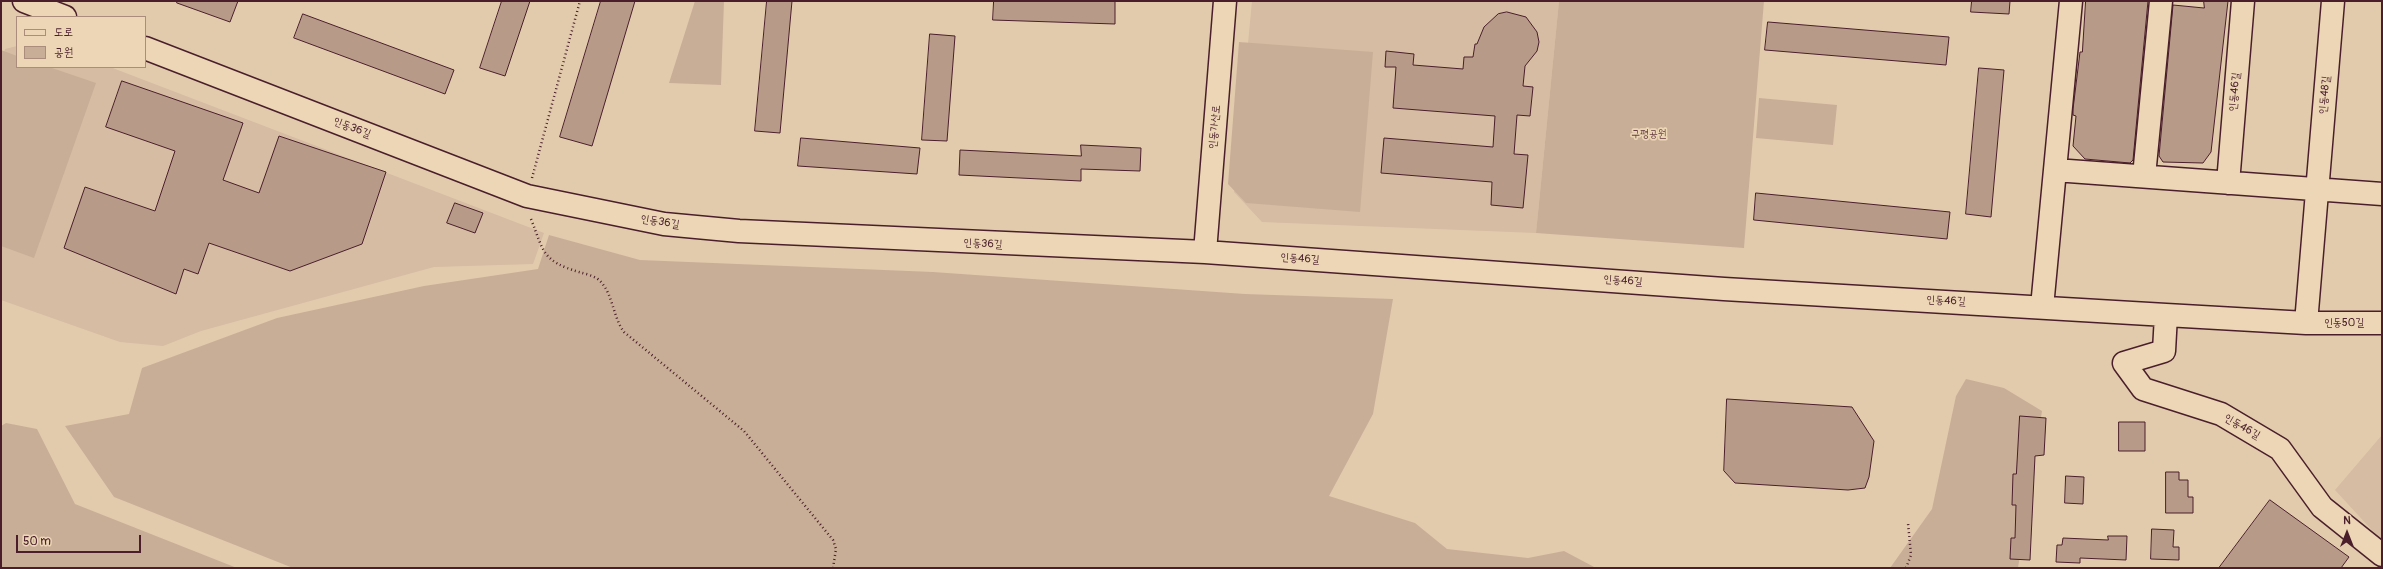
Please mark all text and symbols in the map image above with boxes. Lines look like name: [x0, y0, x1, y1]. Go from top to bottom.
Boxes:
legend: [16, 16, 146, 68]
text: 도로: [54, 25, 73, 40]
text: 공원: [54, 45, 73, 60]
street label: 인동46길: [2227, 72, 2243, 112]
street label: 인동48길: [2317, 75, 2333, 115]
street label: 인동가산로: [1206, 104, 1224, 150]
street label: 인동36길: [331, 115, 373, 141]
park label: 구평공원: [1631, 127, 1667, 141]
street label: 인동36길: [640, 212, 680, 232]
street label: 인동36길: [963, 236, 1003, 252]
street label: 인동46길: [1280, 251, 1320, 267]
street label: 인동46길: [1603, 273, 1643, 289]
street label: 인동46길: [1926, 293, 1966, 309]
street label: 인동50길: [2324, 316, 2364, 330]
street label: 인동46길: [2222, 411, 2262, 443]
north arrow: [2327, 513, 2367, 553]
text: N: [2343, 514, 2351, 527]
scale bar: [18, 527, 143, 553]
text: 50 m: [23, 534, 51, 549]

